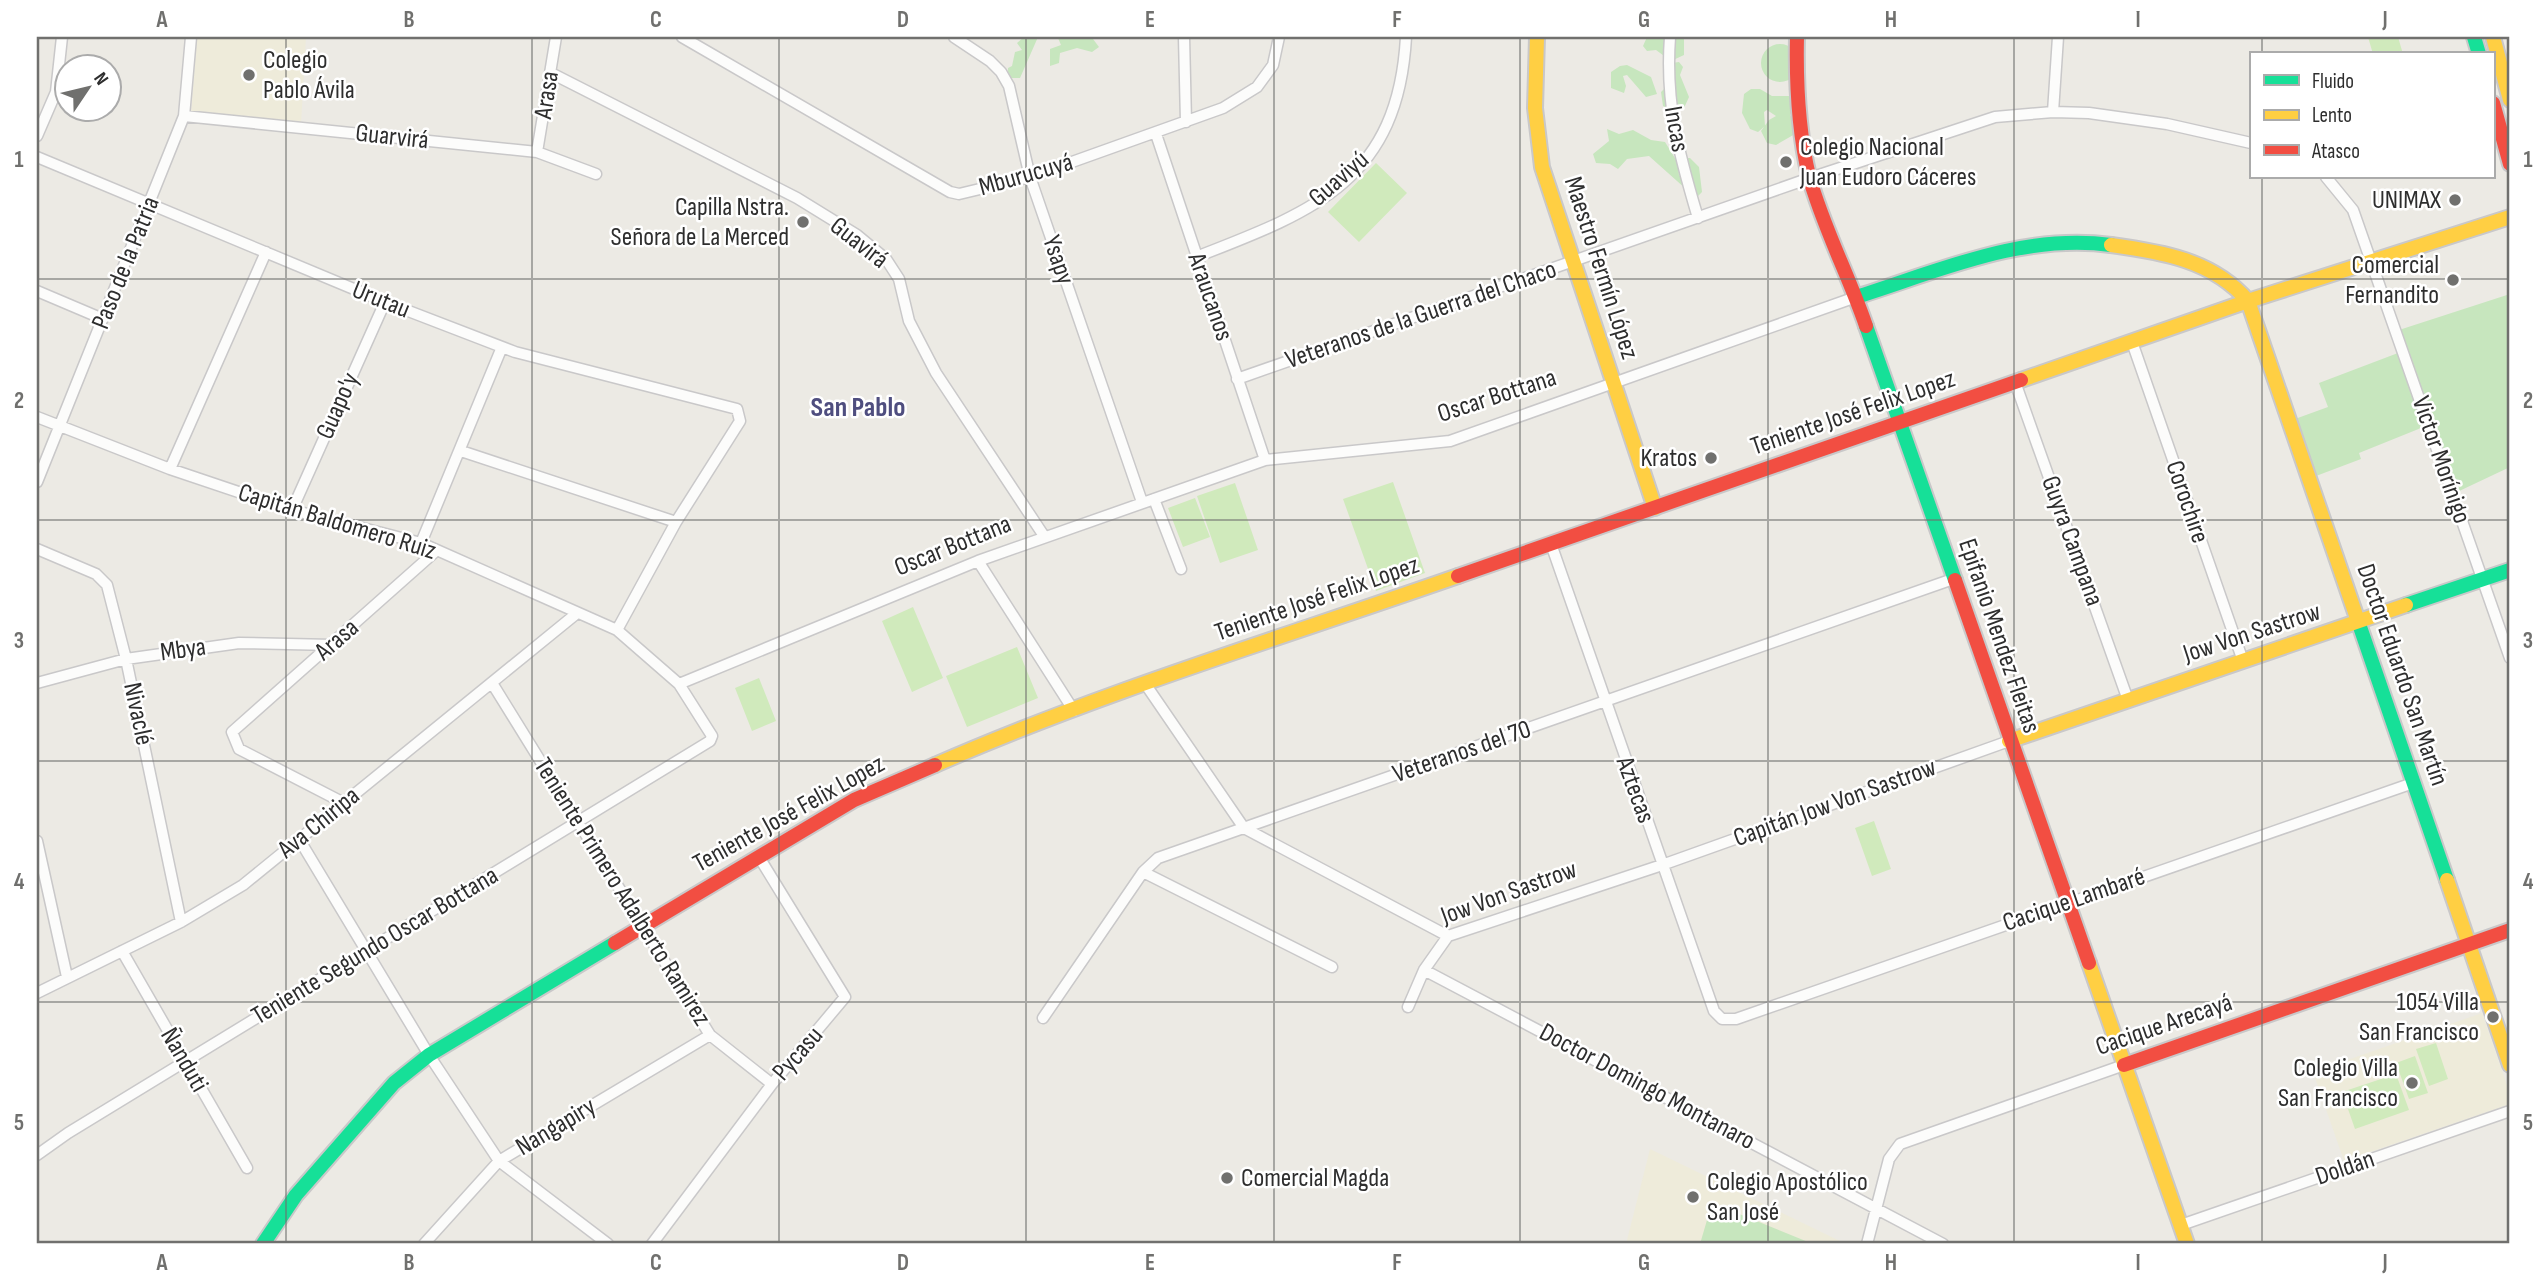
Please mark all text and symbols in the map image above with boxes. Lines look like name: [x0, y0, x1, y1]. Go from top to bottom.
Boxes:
text: A: [156, 6, 169, 34]
text: B: [404, 6, 415, 34]
text: C: [650, 6, 662, 34]
text: D: [897, 6, 909, 34]
text: E: [1145, 6, 1155, 34]
text: F: [1392, 6, 1402, 34]
text: G: [1638, 6, 1650, 34]
text: H: [1885, 6, 1897, 34]
text: I: [2135, 6, 2141, 34]
text: J: [2381, 6, 2388, 34]
place label: Colegio Pablo Ávila: [263, 45, 355, 106]
north arrow: [52, 52, 122, 122]
legend: [2250, 52, 2494, 178]
marker: Colegio Pablo Ávila: [241, 67, 257, 83]
text: N: [88, 68, 113, 90]
street label: Arasa: [528, 69, 566, 122]
text: Fluido: [2312, 69, 2354, 94]
text: Lento: [2312, 103, 2352, 128]
street label: Incas: [1657, 104, 1695, 154]
street label: Guarvirá: [354, 118, 430, 156]
place label: Colegio Nacional Juan Eudoro Cáceres: [1799, 132, 1976, 193]
text: Atasco: [2311, 139, 2360, 164]
street label: Guaviyú: [1303, 144, 1375, 214]
text: 1: [14, 146, 24, 174]
text: 1: [2523, 146, 2533, 174]
street label: Mburucuyá: [975, 147, 1077, 203]
marker: Colegio Nacional Juan Eudoro Cáceres: [1778, 154, 1794, 170]
street label: Maestro Fermín López: [1557, 173, 1645, 363]
place label: UNIMAX: [2372, 185, 2441, 216]
street label: Paso de la Patria: [85, 192, 167, 334]
place label: Capilla Nstra. Señora de La Merced: [611, 192, 789, 253]
marker: UNIMAX: [2447, 192, 2463, 208]
street label: Guavirá: [824, 211, 894, 275]
marker: Capilla Nstra. Señora de La Merced: [795, 214, 811, 230]
street label: Ysapy: [1035, 231, 1081, 289]
street label: Araucanos: [1180, 248, 1239, 345]
place label: Comercial Fernandito: [2345, 250, 2439, 311]
street label: Veteranos de la Guerra del Chaco: [1282, 254, 1560, 376]
marker: Comercial Fernandito: [2445, 272, 2461, 288]
street label: Urutau: [347, 274, 415, 326]
street label: Oscar Bottana: [1434, 362, 1560, 430]
street label: Teniente José Felix Lopez: [1747, 363, 1959, 463]
street label: Guapo'y: [310, 368, 366, 444]
text: 2: [14, 387, 24, 415]
text: 2: [2523, 387, 2533, 415]
district label: San Pablo: [811, 391, 905, 424]
street label: Victor Morínigo: [2405, 392, 2477, 528]
place label: Kratos: [1640, 443, 1697, 474]
marker: Kratos: [1703, 450, 1719, 466]
street label: Corochire: [2159, 457, 2215, 547]
street label: Guyra Campana: [2034, 472, 2110, 610]
street label: Capitán Baldomero Ruiz: [234, 477, 440, 567]
street label: Oscar Bottana: [890, 509, 1016, 583]
street label: Epifanio Mendez Fleitas: [1951, 535, 2047, 737]
street label: Teniente José Felix Lopez: [1211, 549, 1423, 649]
street label: Doctor Eduardo San Martín: [2349, 560, 2455, 790]
street label: Jow Von Sastrow: [2179, 596, 2325, 670]
street label: Arasa: [308, 613, 365, 668]
text: 3: [14, 627, 24, 655]
text: 3: [2523, 627, 2533, 655]
street label: Mbya: [158, 631, 208, 669]
street label: Nivaclé: [116, 680, 160, 748]
street label: Veteranos del 70: [1389, 714, 1535, 790]
street label: Teniente José Felix Lopez: [688, 749, 890, 879]
street label: Teniente Primero Adalberto Ramirez: [527, 752, 717, 1032]
street label: Aztecas: [1608, 752, 1661, 827]
street label: Capitán Jow Von Sastrow: [1729, 752, 1941, 854]
street label: Ava Chiripa: [271, 781, 366, 866]
street label: Jow Von Sastrow: [1436, 854, 1582, 932]
street label: Teniente Segundo Oscar Bottana: [246, 860, 504, 1032]
street label: Cacique Lambaré: [1999, 861, 2149, 939]
text: 4: [14, 868, 25, 896]
text: 4: [2523, 868, 2534, 896]
street label: Cacique Arecayá: [2092, 987, 2236, 1063]
place label: 1054 Villa San Francisco: [2359, 987, 2479, 1048]
marker: 1054 Villa San Francisco: [2485, 1009, 2501, 1025]
street label: Doctor Domingo Montanaro: [1534, 1017, 1760, 1157]
street label: Pycasu: [766, 1021, 830, 1087]
street label: Ñanduti: [153, 1022, 215, 1098]
place label: Colegio Villa San Francisco: [2278, 1053, 2398, 1114]
marker: Colegio Villa San Francisco: [2404, 1075, 2420, 1091]
street label: Nangapiry: [510, 1091, 602, 1163]
text: 5: [14, 1109, 24, 1137]
text: 5: [2523, 1109, 2533, 1137]
street label: Doldán: [2311, 1144, 2379, 1192]
place label: Comercial Magda: [1241, 1163, 1389, 1194]
place label: Colegio Apostólico San José: [1707, 1167, 1868, 1228]
marker: Comercial Magda: [1219, 1170, 1235, 1186]
marker: Colegio Apostólico San José: [1685, 1189, 1701, 1205]
text: A: [156, 1249, 169, 1277]
text: B: [404, 1249, 415, 1277]
text: C: [650, 1249, 662, 1277]
text: D: [897, 1249, 909, 1277]
text: E: [1145, 1249, 1155, 1277]
text: F: [1392, 1249, 1402, 1277]
text: G: [1638, 1249, 1650, 1277]
text: H: [1885, 1249, 1897, 1277]
text: I: [2135, 1249, 2141, 1277]
text: J: [2381, 1249, 2388, 1277]

